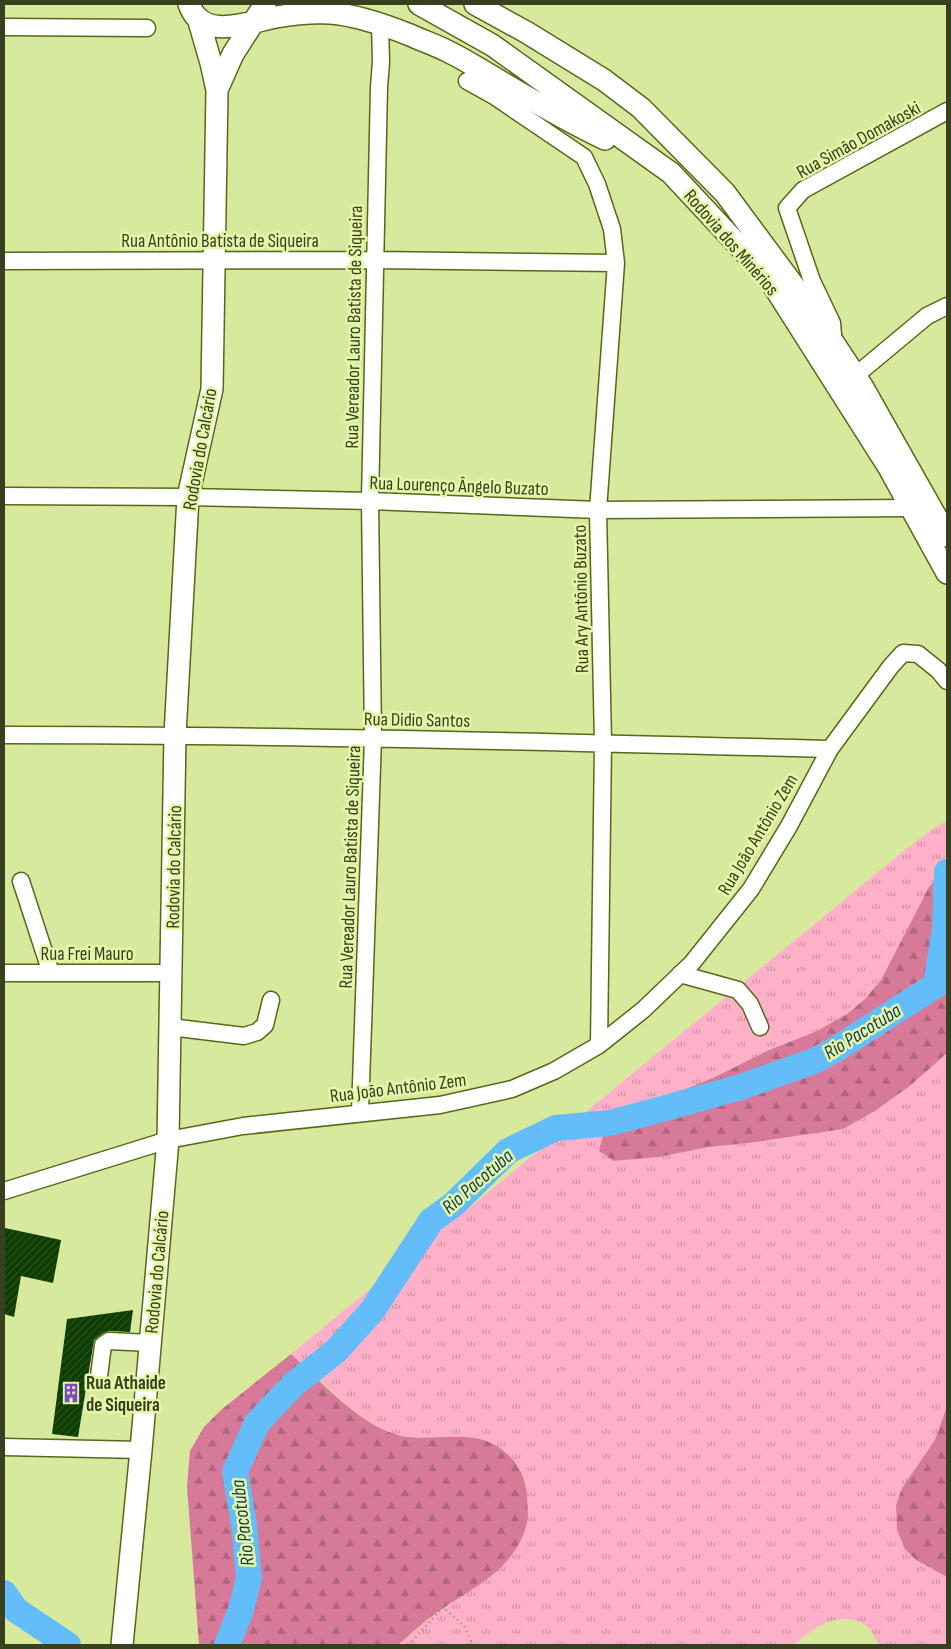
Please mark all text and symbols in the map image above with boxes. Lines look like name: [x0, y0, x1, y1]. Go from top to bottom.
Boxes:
street label: Rua Simão Domakoski: [793, 97, 925, 184]
street label: Rodovia dos Minérios: [678, 185, 783, 301]
street label: Rua Vereador Lauro Batista de Siqueira: [341, 205, 368, 449]
street label: Rua Antônio Batista de Siqueira: [121, 230, 319, 253]
street label: Rodovia do Calcário: [178, 386, 223, 512]
street label: Rua Lourenço Ângelo Buzato: [369, 472, 549, 501]
street label: Rua Ary Antônio Buzato: [569, 525, 594, 673]
street label: Rua Didio Santos: [364, 708, 471, 733]
street label: Rua Vereador Lauro Batista de Siqueira: [335, 745, 366, 989]
street label: Rua João Antônio Zem: [713, 770, 803, 900]
street label: Rodovia do Calcário: [162, 805, 187, 929]
street label: Rua Frei Mauro: [40, 943, 134, 966]
water label: Rio Pacotuba: [819, 999, 906, 1065]
street label: Rua João Antônio Zem: [329, 1069, 468, 1108]
water label: Rio Pacotuba: [437, 1144, 518, 1219]
street label: Rodovia do Calcário: [141, 1210, 174, 1335]
place label: Rua Athaide de Siqueira: [86, 1372, 166, 1417]
building icon: Rua Athaide de Siqueira: [60, 1382, 82, 1404]
water label: Rio Pacotuba: [226, 1478, 260, 1567]

